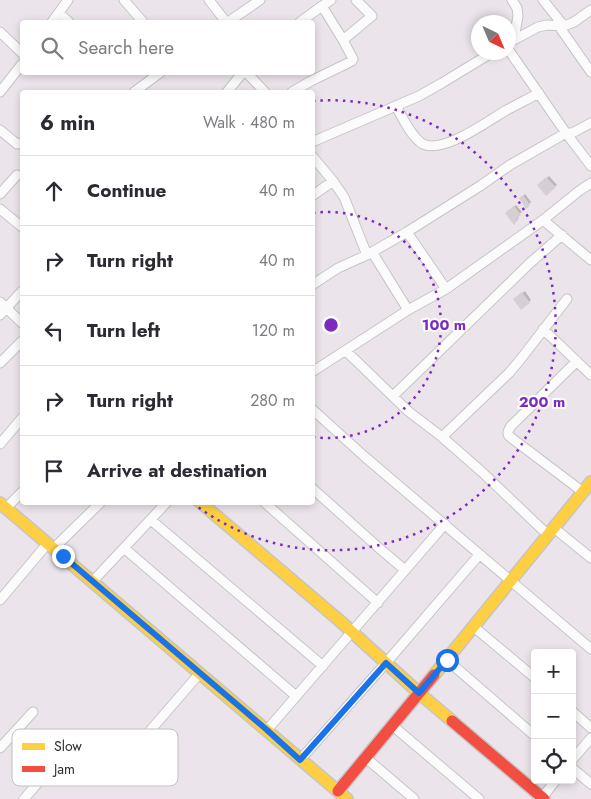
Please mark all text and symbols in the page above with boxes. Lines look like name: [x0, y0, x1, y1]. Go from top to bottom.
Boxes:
north arrow: [471, 15, 516, 60]
search box: [20, 20, 315, 75]
icon: search: [38, 34, 66, 62]
text: Search here: [78, 34, 174, 61]
text: 6 min: [40, 108, 95, 138]
text: Walk · 480 m: [203, 111, 295, 134]
icon: ahead: [40, 177, 68, 205]
text: Continue: [87, 177, 166, 204]
text: 40 m: [259, 179, 295, 202]
icon: right: [40, 247, 68, 275]
text: Turn right: [87, 247, 173, 274]
text: 40 m: [259, 249, 295, 272]
text: 100 m: [422, 314, 466, 336]
centre of rings: [322, 316, 340, 334]
icon: left: [40, 317, 68, 345]
text: Turn left: [87, 317, 160, 344]
text: 120 m: [252, 319, 295, 342]
icon: right: [40, 387, 68, 415]
text: Turn right: [87, 387, 173, 414]
text: 280 m: [250, 389, 295, 412]
text: 200 m: [519, 391, 565, 413]
icon: arrive: [40, 457, 68, 485]
text: Arrive at destination: [87, 457, 267, 484]
route end: [52, 545, 75, 568]
route start: [436, 649, 459, 672]
map controls: [531, 649, 576, 784]
button: +: [531, 649, 576, 694]
button: −: [531, 694, 576, 739]
legend: [12, 729, 178, 786]
text: Slow: [54, 736, 82, 756]
button: locate: [531, 739, 576, 784]
text: Jam: [52, 759, 75, 779]

